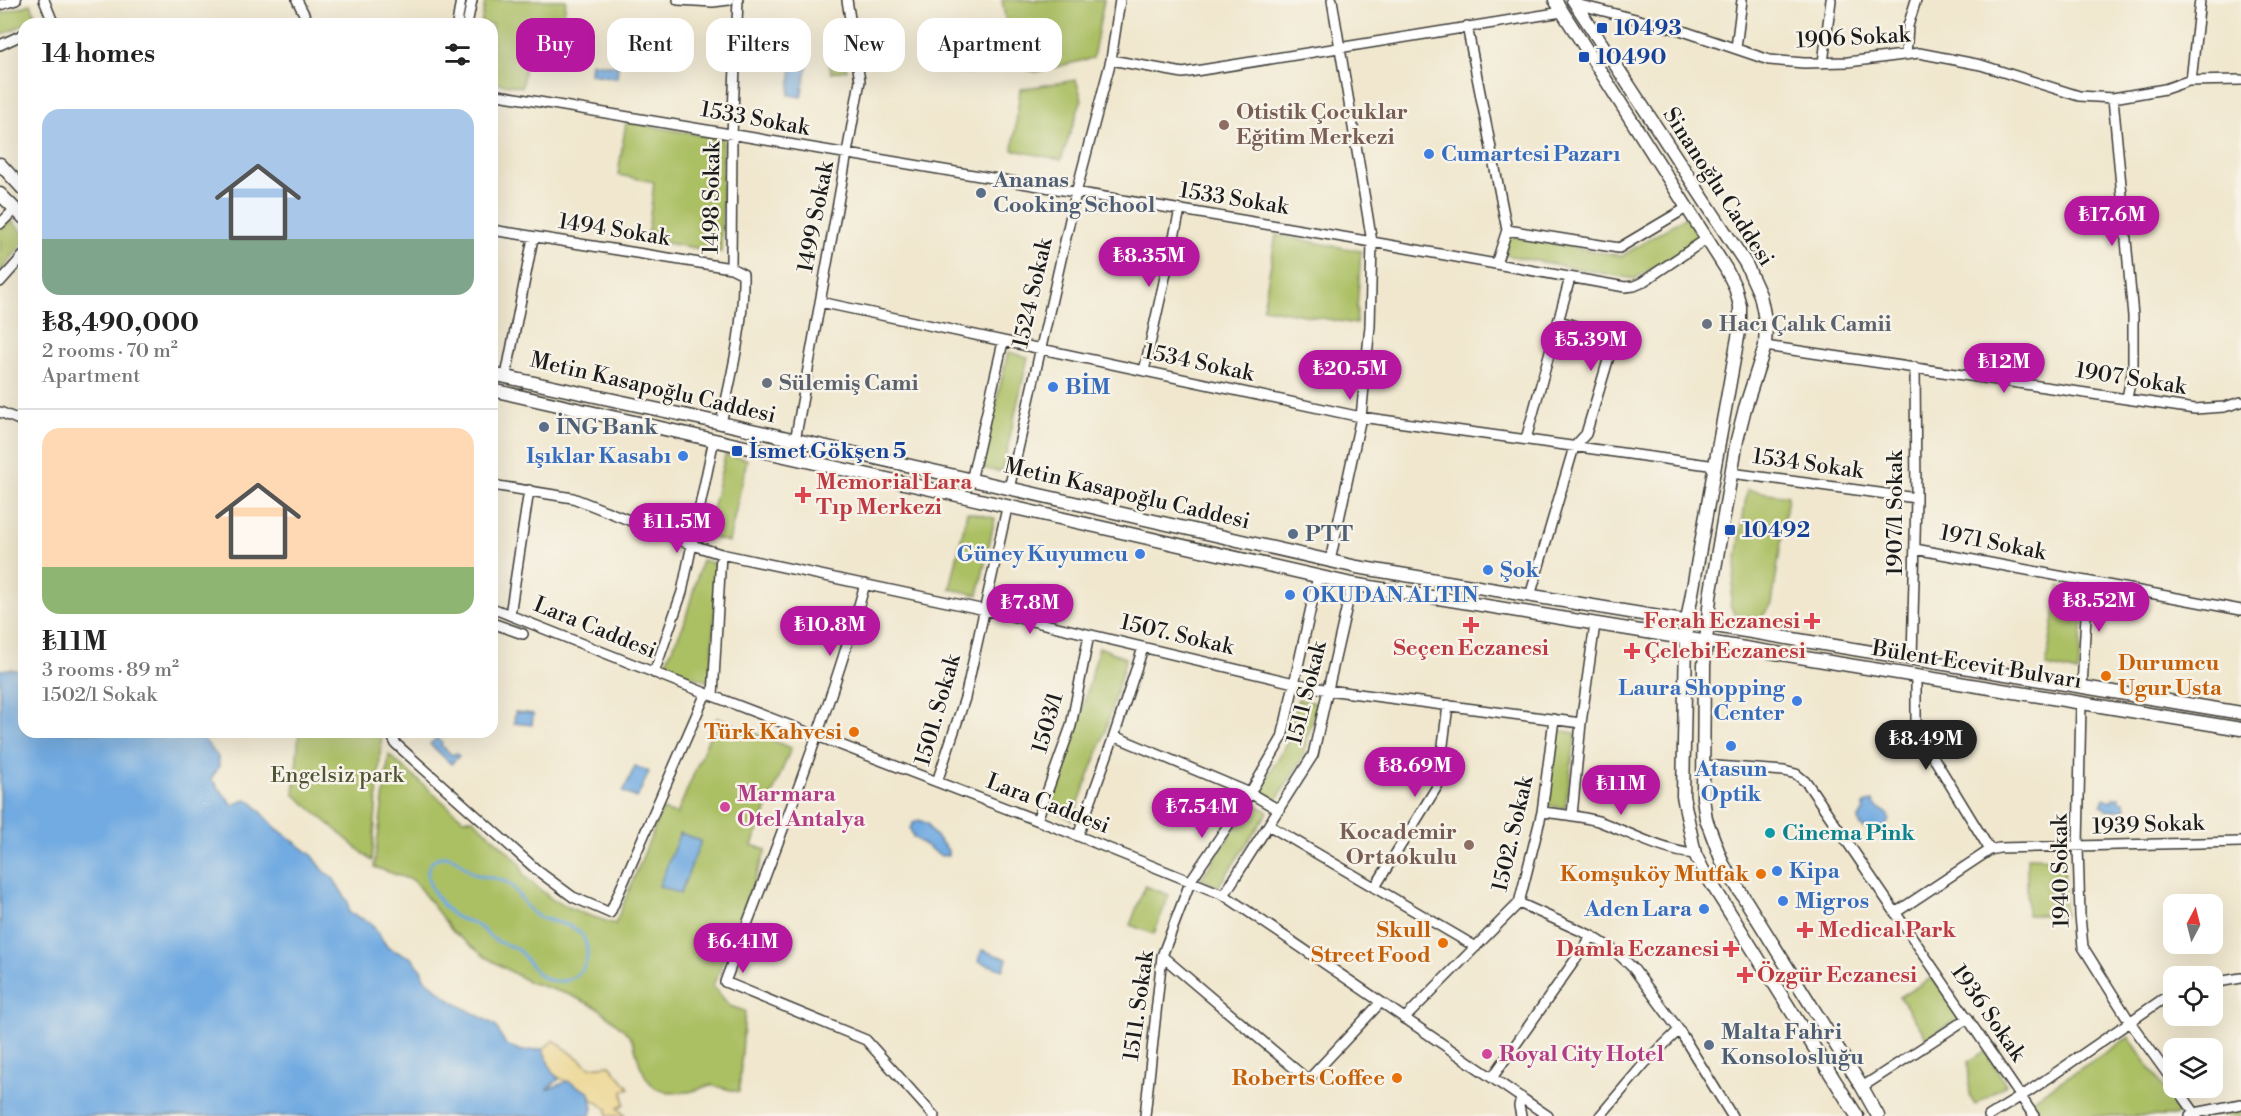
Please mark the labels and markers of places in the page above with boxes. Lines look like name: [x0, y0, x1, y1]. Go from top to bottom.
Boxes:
place label: 10493: [1614, 15, 1682, 42]
marker: 10493: [1595, 21, 1609, 35]
place label: 10490: [1596, 44, 1666, 71]
marker: 10490: [1577, 50, 1591, 64]
place label: Otistik Çocuklar Eğitim Merkezi: [1236, 99, 1408, 151]
marker: Otistik Çocuklar Eğitim Merkezi: [1217, 118, 1231, 132]
place label: Cumartesi Pazarı: [1441, 141, 1620, 168]
marker: Cumartesi Pazarı: [1422, 147, 1436, 161]
place label: Ananas Cooking School: [992, 167, 1155, 219]
marker: Ananas Cooking School: [974, 186, 988, 200]
pin: ₺17.6M: [2063, 196, 2161, 247]
pin: ₺8.35M: [1100, 237, 1198, 288]
place label: Hacı Çalık Camii: [1719, 311, 1892, 338]
marker: Hacı Çalık Camii: [1700, 317, 1714, 331]
pin: ₺5.39M: [1542, 321, 1640, 372]
pin: ₺12M: [1968, 343, 2040, 394]
pin: ₺20.5M: [1301, 350, 1399, 401]
place label: Sülemiş Cami: [779, 370, 919, 397]
place label: BİM: [1065, 372, 1111, 401]
marker: Sülemiş Cami: [760, 376, 774, 390]
marker: BİM: [1046, 380, 1060, 394]
place label: İNG Bank: [556, 412, 658, 441]
marker: İNG Bank: [537, 420, 551, 434]
place label: İsmet Gökşen 5: [749, 436, 906, 465]
place label: Işıklar Kasabı: [526, 443, 671, 470]
marker: İsmet Gökşen 5: [730, 444, 744, 458]
marker: Işıklar Kasabı: [676, 449, 690, 463]
place label: Memorial Lara Tıp Merkezi: [816, 469, 973, 521]
marker: Memorial Lara Tıp Merkezi: [794, 486, 812, 504]
pin: ₺11.5M: [628, 503, 726, 554]
place label: 10492: [1742, 517, 1810, 544]
place label: PTT: [1305, 521, 1353, 548]
marker: 10492: [1723, 523, 1737, 537]
marker: PTT: [1286, 527, 1300, 541]
place label: Güney Kuyumcu: [956, 541, 1129, 568]
marker: Güney Kuyumcu: [1133, 547, 1147, 561]
place label: Şok: [1500, 557, 1539, 584]
marker: Şok: [1481, 563, 1495, 577]
place label: OKUDAN ALTIN: [1302, 582, 1479, 609]
pin: ₺8.52M: [2050, 582, 2148, 633]
pin: ₺7.8M: [988, 584, 1072, 635]
marker: OKUDAN ALTIN: [1283, 588, 1297, 602]
pin: ₺10.8M: [781, 606, 879, 657]
place label: Ferah Eczanesi: [1644, 608, 1800, 635]
marker: Ferah Eczanesi: [1805, 614, 1819, 628]
marker: Seçen Eczanesi: [1464, 618, 1478, 632]
place label: Seçen Eczanesi: [1393, 635, 1549, 662]
place label: Çelebi Eczanesi: [1644, 638, 1806, 665]
marker: Çelebi Eczanesi: [1625, 644, 1639, 658]
place label: Durumcu Ugur Usta: [2118, 650, 2223, 702]
marker: Durumcu Ugur Usta: [2099, 669, 2113, 683]
place label: Laura Shopping Center: [1618, 675, 1786, 727]
marker: Laura Shopping Center: [1790, 694, 1804, 708]
place label: Türk Kahvesi: [704, 719, 842, 746]
pin: ₺8.49M: [1877, 720, 1975, 771]
marker: Türk Kahvesi: [847, 725, 861, 739]
marker: Atasun Optik: [1724, 739, 1738, 753]
pin: ₺8.69M: [1366, 747, 1464, 798]
place label: Atasun Optik: [1694, 756, 1768, 808]
pin: ₺11M: [1585, 765, 1657, 816]
place label: Marmara Otel Antalya: [737, 781, 866, 833]
pin: ₺7.54M: [1153, 788, 1251, 839]
marker: Marmara Otel Antalya: [718, 800, 732, 814]
place label: Kocademir Ortaokulu: [1339, 819, 1457, 871]
place label: Cinema Pink: [1782, 820, 1915, 847]
marker: Cinema Pink: [1763, 826, 1777, 840]
marker: Kocademir Ortaokulu: [1462, 838, 1476, 852]
place label: Kipa: [1789, 858, 1841, 885]
place label: Komşuköy Mutfak: [1560, 861, 1749, 888]
marker: Kipa: [1770, 864, 1784, 878]
marker: Komşuköy Mutfak: [1754, 867, 1768, 881]
place label: Migros: [1795, 888, 1869, 915]
marker: Migros: [1776, 894, 1790, 908]
place label: Aden Lara: [1583, 896, 1693, 923]
marker: Aden Lara: [1697, 902, 1711, 916]
place label: Skull Street Food: [1311, 917, 1431, 969]
place label: Medical Park: [1818, 917, 1956, 944]
marker: Medical Park: [1796, 921, 1814, 939]
pin: ₺6.41M: [694, 923, 792, 974]
marker: Skull Street Food: [1436, 936, 1450, 950]
place label: Damla Eczanesi: [1556, 936, 1719, 963]
marker: Damla Eczanesi: [1724, 942, 1738, 956]
place label: Özgür Eczanesi: [1757, 960, 1917, 989]
marker: Özgür Eczanesi: [1738, 968, 1752, 982]
place label: Malta Fahri Konsolosluğu: [1721, 1019, 1864, 1071]
marker: Malta Fahri Konsolosluğu: [1702, 1038, 1716, 1052]
place label: Royal City Hotel: [1499, 1041, 1664, 1068]
marker: Royal City Hotel: [1480, 1047, 1494, 1061]
place label: Roberts Coffee: [1232, 1065, 1385, 1092]
marker: Roberts Coffee: [1390, 1071, 1404, 1085]

